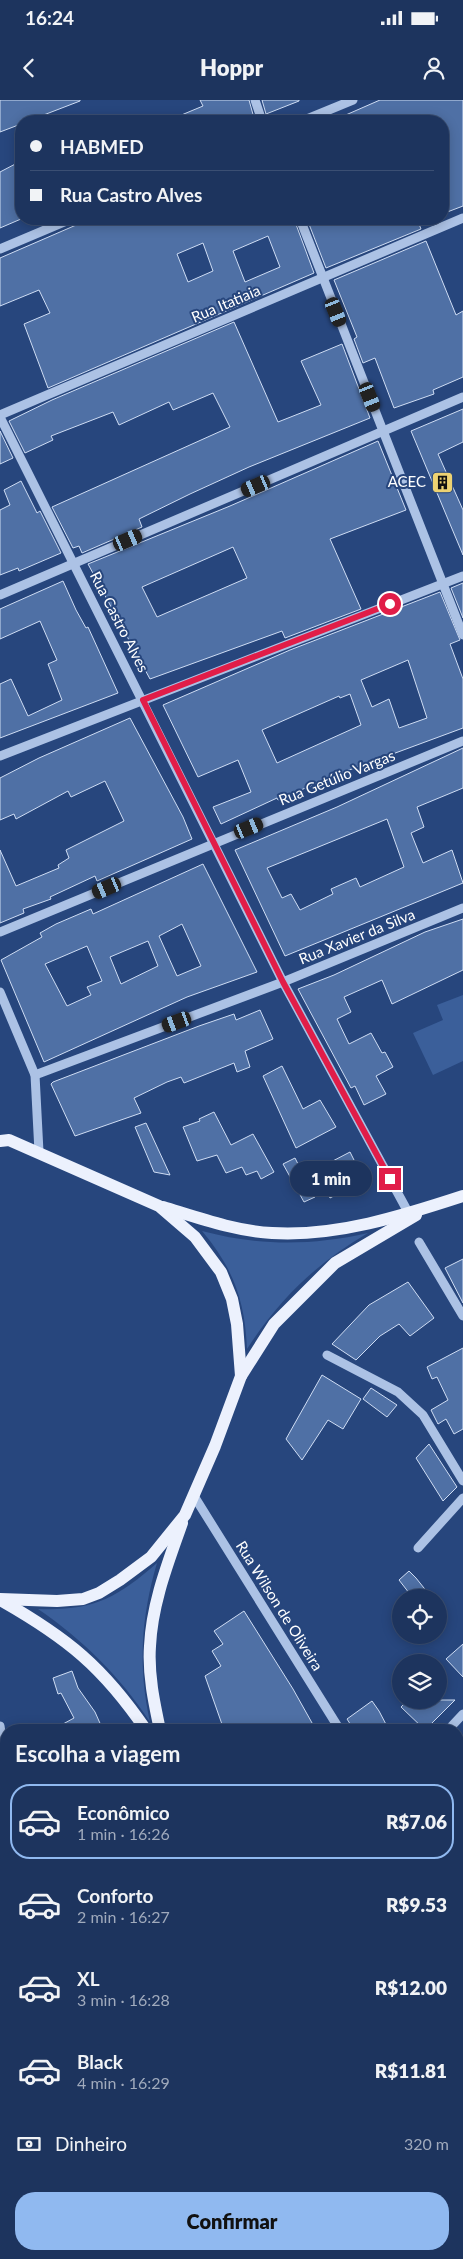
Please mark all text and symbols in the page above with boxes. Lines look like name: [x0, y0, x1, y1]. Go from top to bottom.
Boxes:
text: 16:24: [25, 6, 74, 29]
icon: back: [15, 54, 43, 82]
text: Hoppr: [200, 54, 263, 81]
icon: person: [420, 54, 448, 82]
text: HABMED: [60, 135, 144, 158]
text: Rua Castro Alves: [60, 183, 202, 206]
street label: Rua Itatiaia: [188, 280, 263, 326]
car: [323, 295, 348, 329]
car: [357, 380, 382, 414]
building icon: ACEC: [430, 470, 454, 494]
place label: ACEC: [388, 472, 426, 490]
car: [239, 473, 272, 499]
car: [111, 527, 144, 553]
street label: Rua Castro Alves: [87, 568, 153, 675]
route start: [379, 593, 401, 615]
street label: Rua Getúlio Vargas: [276, 746, 397, 809]
car: [232, 815, 265, 841]
car: [90, 875, 123, 901]
street label: Rua Xavier da Silva: [296, 905, 417, 968]
car: [160, 1010, 193, 1034]
callout: 1 min: [290, 1162, 372, 1196]
route end: [379, 1168, 401, 1190]
text: 1 min: [311, 1169, 351, 1188]
street label: Rua Wilson de Oliveira: [233, 1537, 327, 1674]
map controls: [392, 1589, 447, 1709]
button: locate: [392, 1589, 447, 1644]
button: layers: [392, 1654, 447, 1709]
text: Escolha a viagem: [15, 1740, 181, 1767]
icon: car: [17, 1799, 62, 1844]
text: Econômico: [77, 1801, 170, 1824]
text: R$7.06: [386, 1810, 447, 1833]
text: 1 min · 16:26: [77, 1824, 170, 1843]
icon: car: [17, 1882, 62, 1927]
text: Conforto: [77, 1884, 153, 1907]
text: R$9.53: [386, 1893, 447, 1916]
text: 2 min · 16:27: [77, 1907, 170, 1926]
icon: car: [17, 1965, 62, 2010]
text: XL: [77, 1967, 100, 1990]
text: R$12.00: [375, 1976, 447, 1999]
text: 3 min · 16:28: [77, 1990, 170, 2009]
icon: car: [17, 2048, 62, 2093]
text: Black: [77, 2050, 123, 2073]
text: R$11.81: [375, 2059, 447, 2082]
text: 4 min · 16:29: [77, 2073, 170, 2092]
icon: cash: [15, 2130, 43, 2158]
text: Dinheiro: [55, 2132, 127, 2155]
text: 320 m: [404, 2134, 449, 2153]
button: Confirmar: [15, 2192, 449, 2250]

